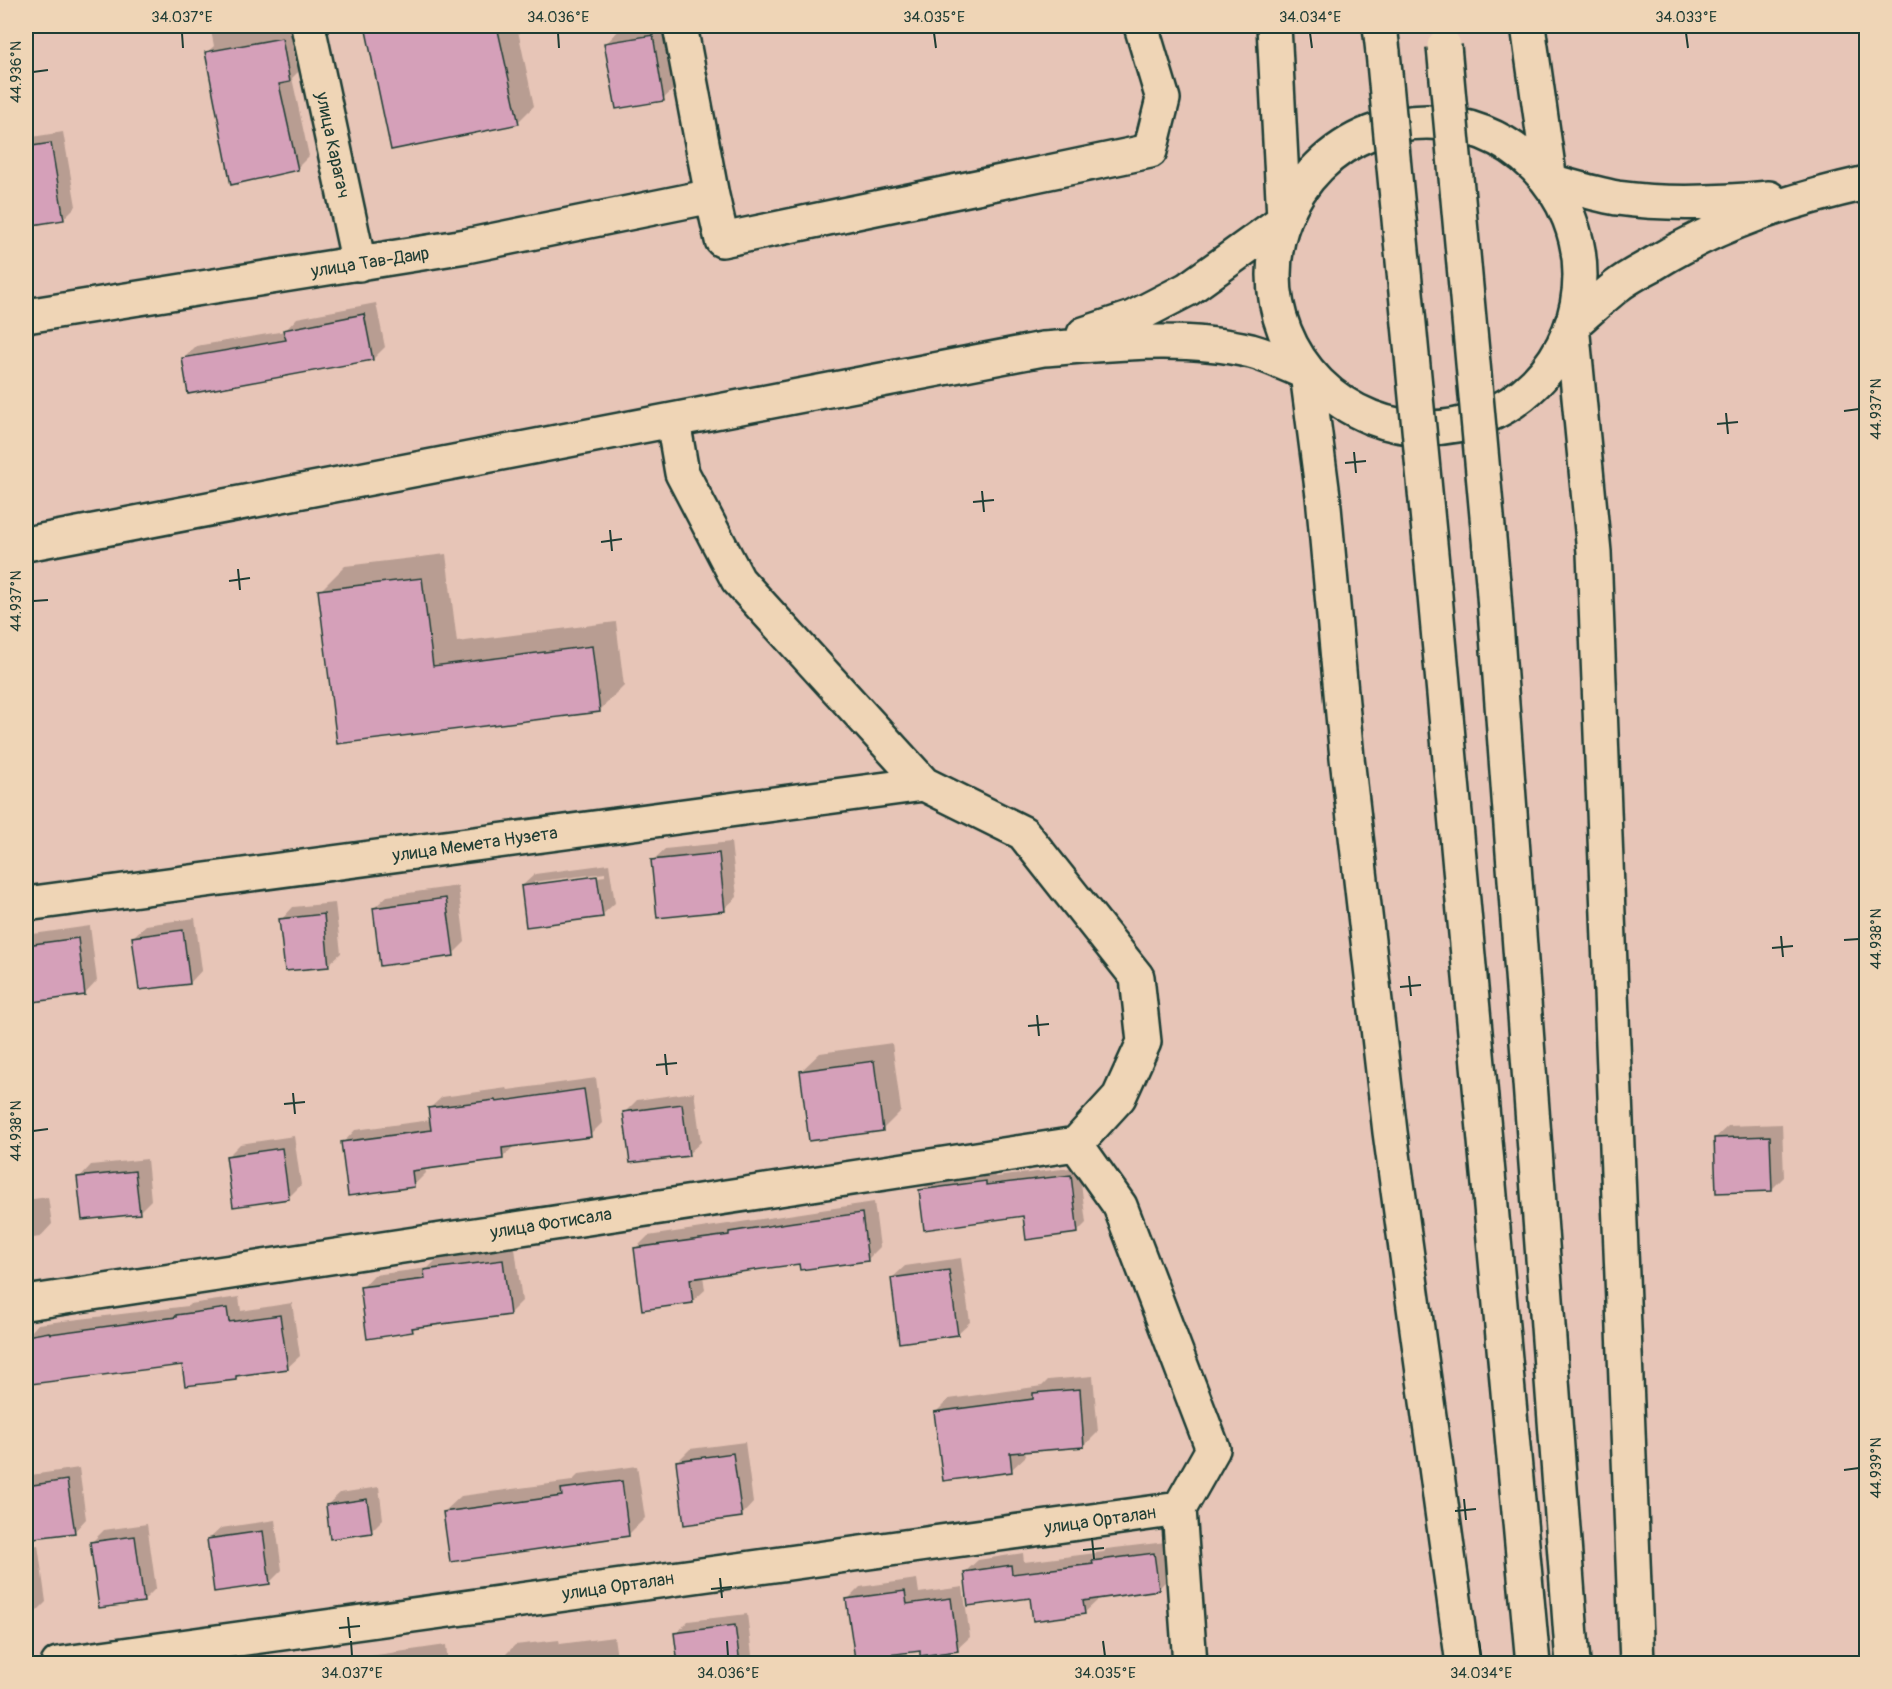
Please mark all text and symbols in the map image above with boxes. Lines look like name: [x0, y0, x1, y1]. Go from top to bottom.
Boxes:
text: 34.037°E: [151, 8, 213, 27]
text: 34.036°E: [527, 8, 589, 27]
text: 34.035°E: [903, 8, 965, 27]
text: 34.034°E: [1279, 8, 1341, 27]
text: 34.033°E: [1655, 8, 1717, 27]
text: 44.936°N: [7, 41, 26, 103]
street label: улица Карагач: [310, 89, 355, 200]
street label: улица Тав-Даир: [308, 242, 431, 283]
text: 44.937°N: [1867, 378, 1886, 440]
text: 44.937°N: [7, 570, 26, 632]
street label: улица Мемета Нузета: [390, 822, 559, 868]
text: 44.938°N: [1867, 908, 1886, 970]
text: 44.938°N: [7, 1100, 26, 1162]
street label: улица Фотисала: [488, 1203, 614, 1245]
text: 44.939°N: [1867, 1437, 1886, 1499]
street label: улица Орталан: [1042, 1501, 1158, 1540]
street label: улица Орталан: [560, 1567, 676, 1606]
text: 34.037°E: [321, 1664, 383, 1683]
text: 34.036°E: [697, 1664, 759, 1683]
text: 34.035°E: [1074, 1664, 1136, 1683]
text: 34.034°E: [1450, 1664, 1512, 1683]

